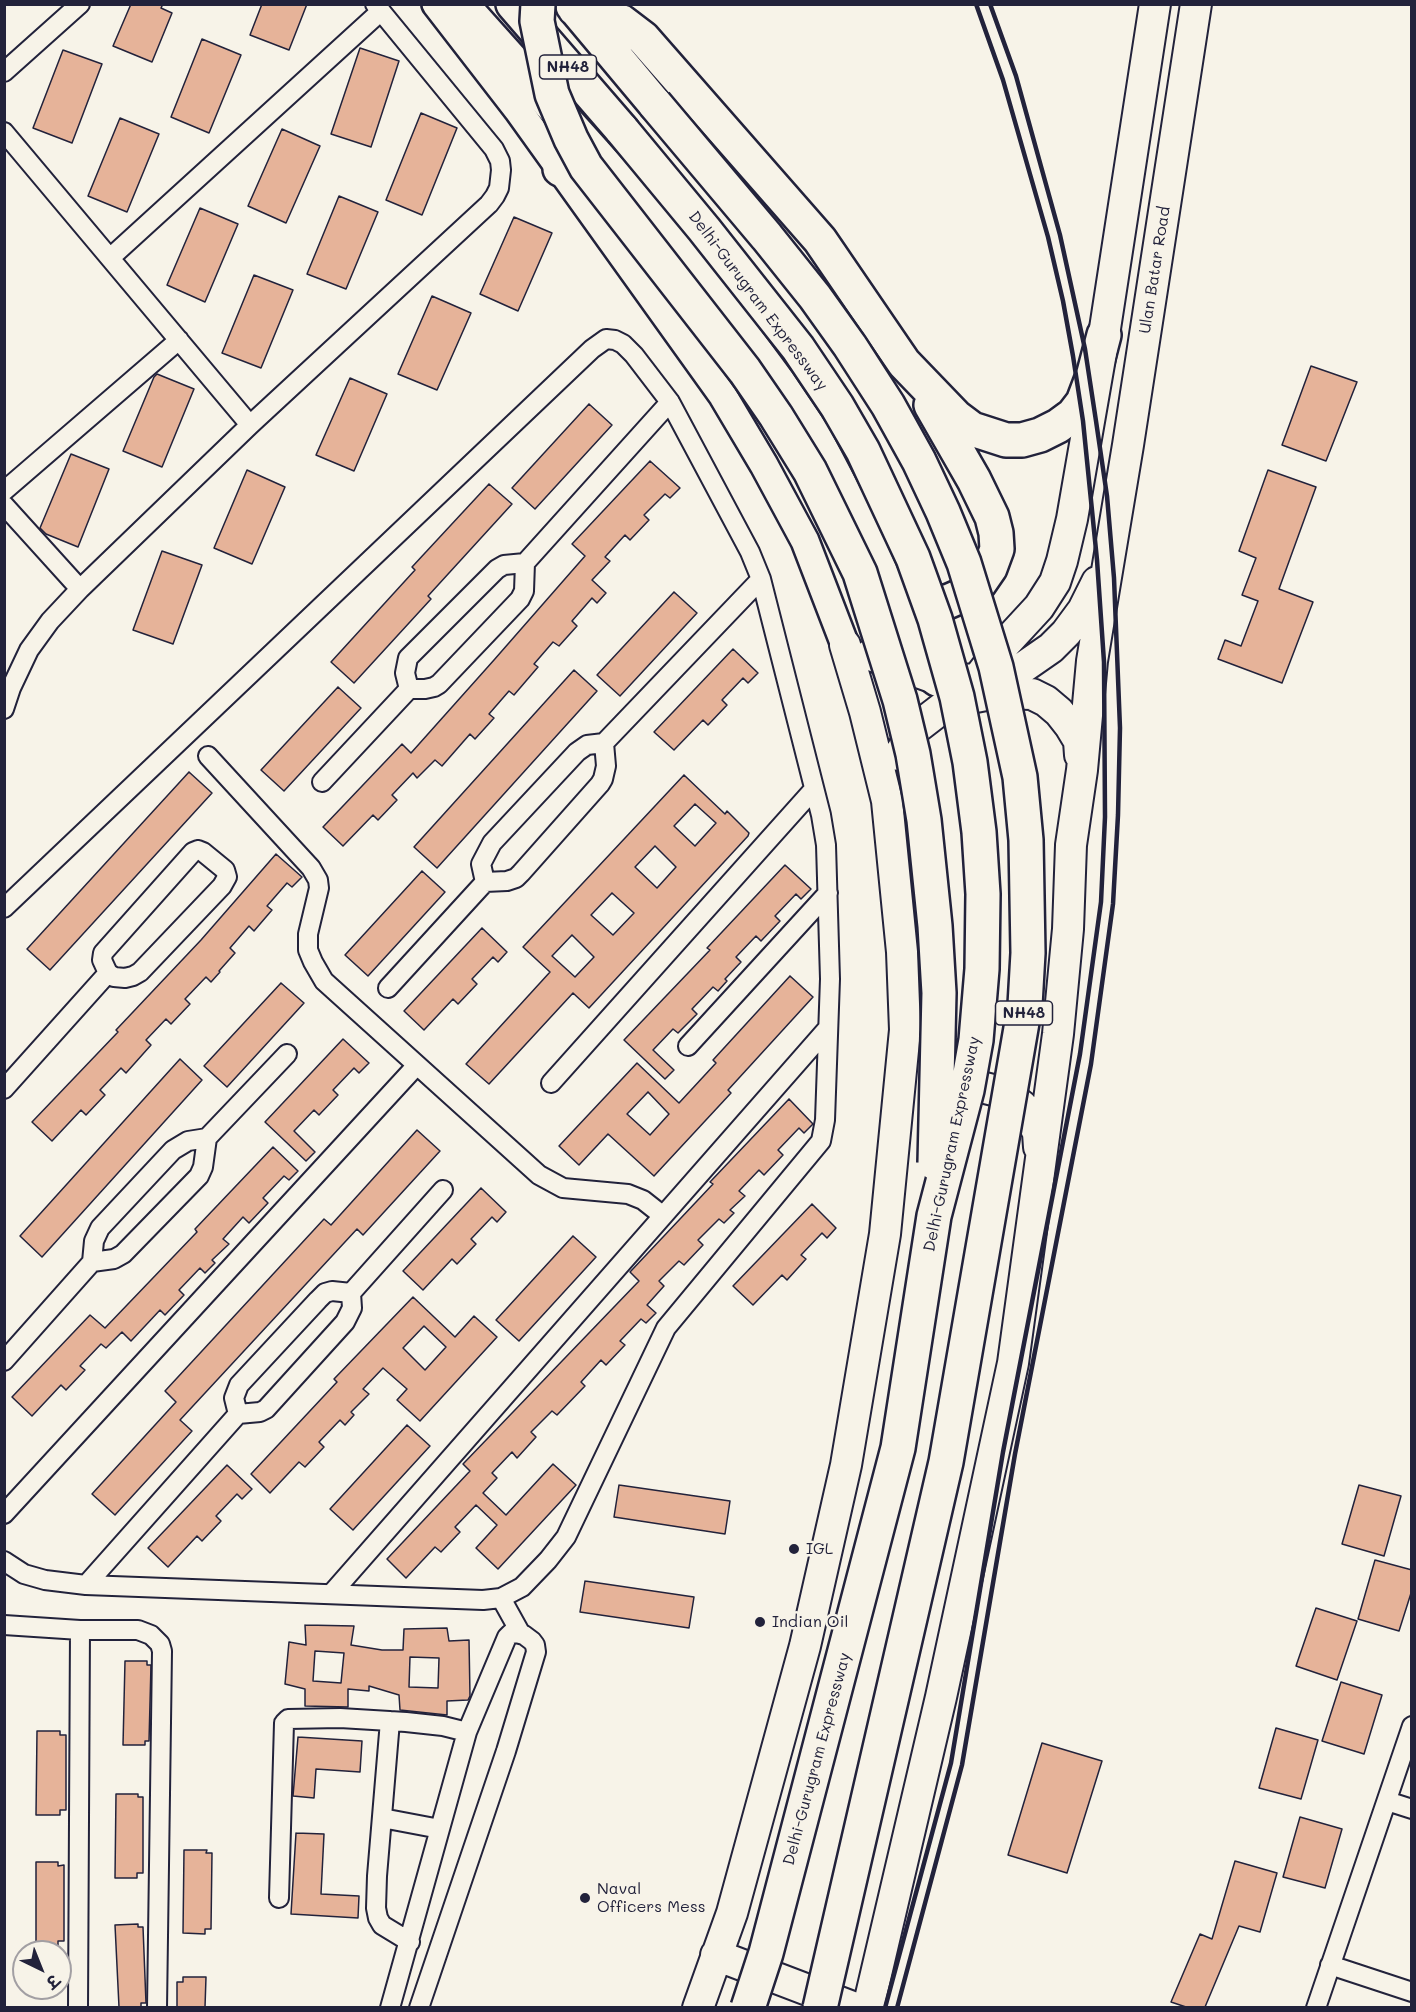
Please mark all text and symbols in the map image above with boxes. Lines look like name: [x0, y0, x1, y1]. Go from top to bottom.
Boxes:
road number: NH48: [540, 55, 596, 79]
street label: Ulan Batar Road: [1135, 205, 1175, 335]
street label: Delhi-Gurugram Expressway: [684, 208, 832, 394]
road number: NH48: [996, 1001, 1052, 1025]
street label: Delhi-Gurugram Expressway: [920, 1035, 984, 1253]
place label: IGL: [806, 1539, 833, 1559]
marker: IGL: [787, 1542, 801, 1556]
place label: Indian Oil: [772, 1612, 848, 1632]
marker: Indian Oil: [753, 1615, 767, 1629]
street label: Delhi-Gurugram Expressway: [779, 1650, 855, 1868]
place label: Naval Officers Mess: [597, 1879, 705, 1917]
marker: Naval Officers Mess: [578, 1891, 592, 1905]
north arrow: [12, 1940, 72, 2000]
text: उ: [42, 1971, 64, 1993]

